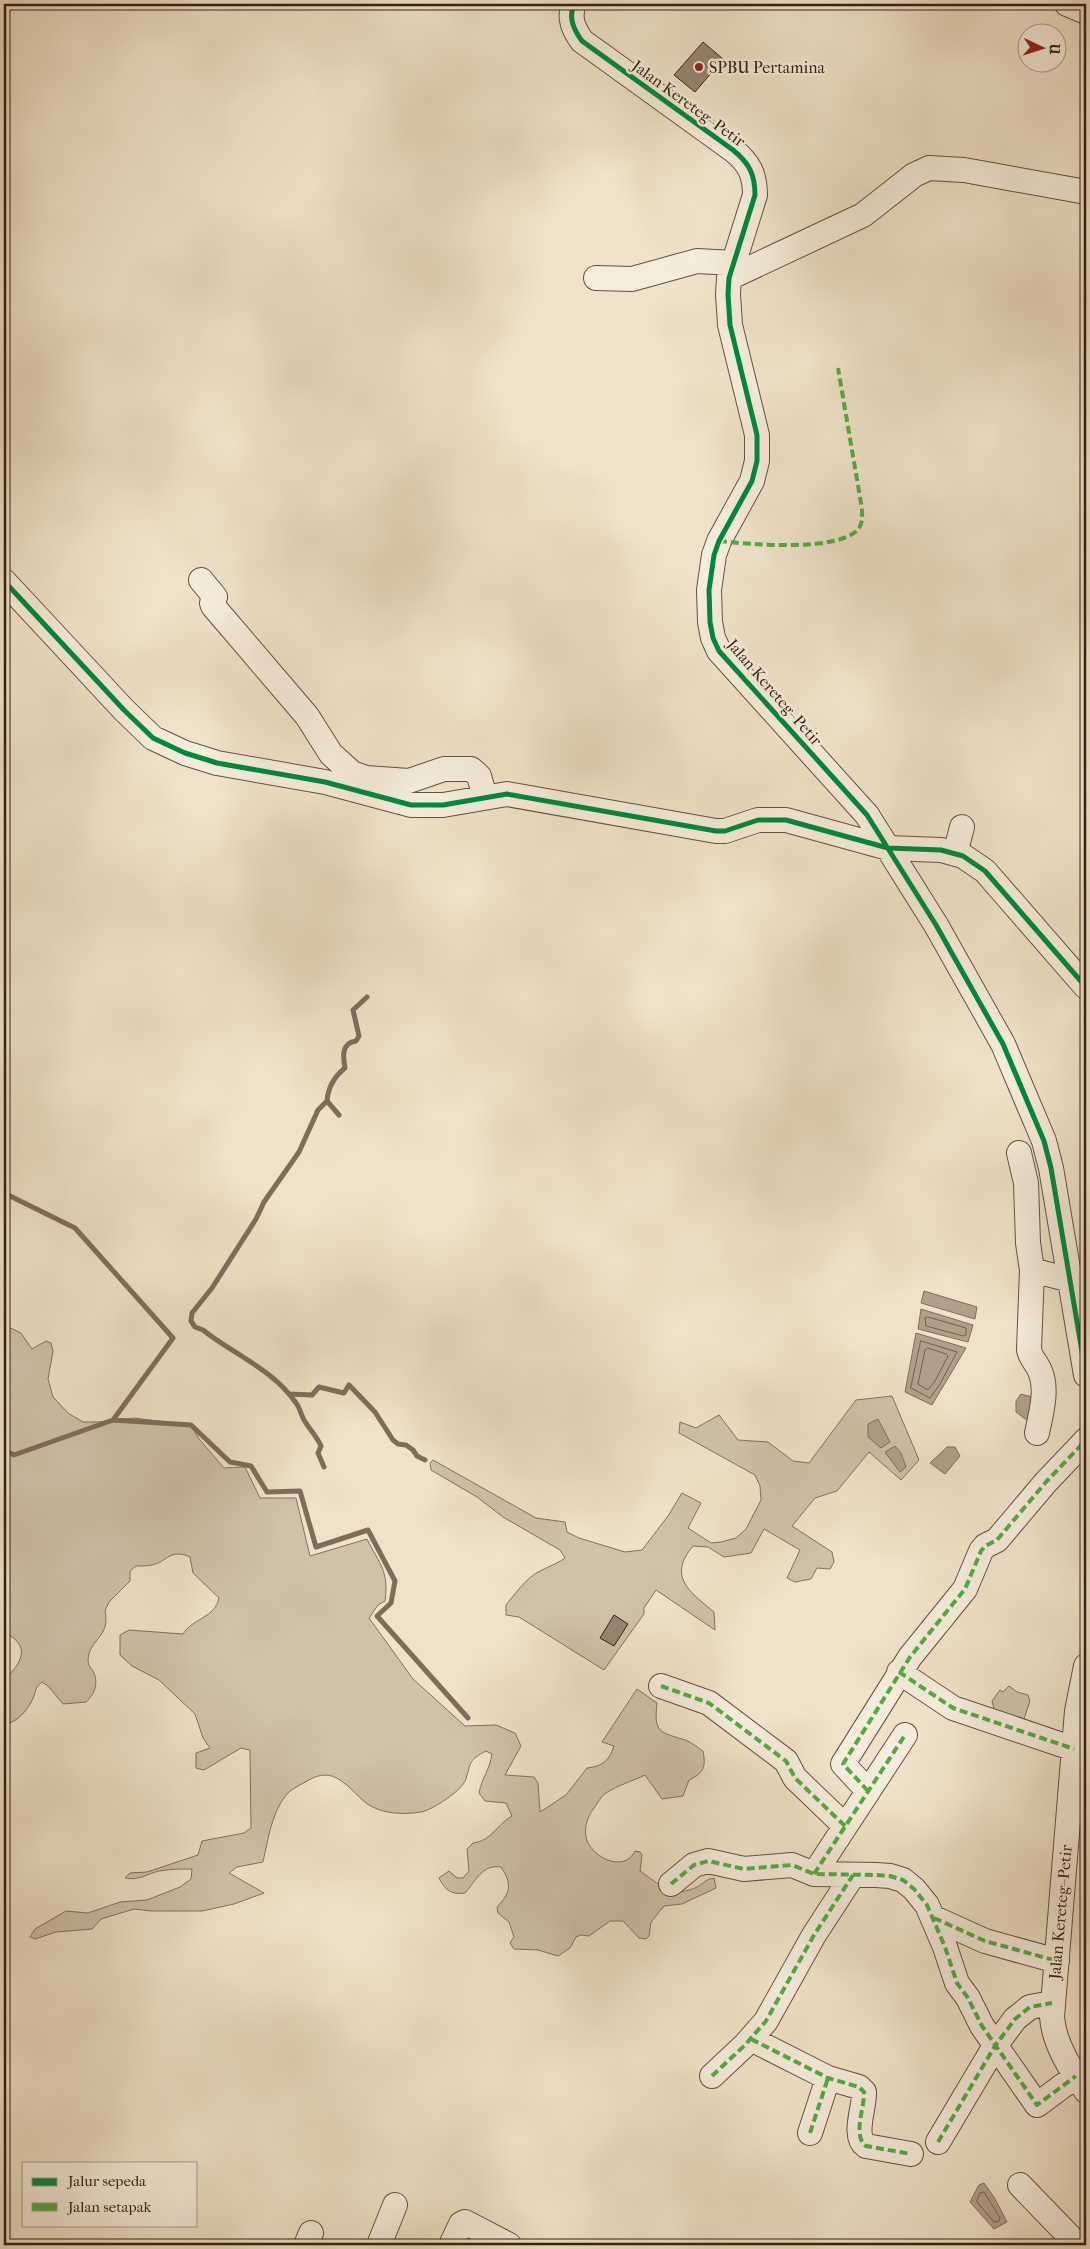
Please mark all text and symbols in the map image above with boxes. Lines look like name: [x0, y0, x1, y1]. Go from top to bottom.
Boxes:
north arrow: [1018, 22, 1068, 72]
text: U: [1046, 42, 1063, 55]
street label: Jalan Kereteg–Petir: [627, 55, 749, 151]
place label: SPBU Pertamina: [709, 58, 826, 77]
marker: SPBU Pertamina: [693, 61, 705, 73]
street label: Jalan Kereteg–Petir: [722, 634, 826, 750]
street label: Jalan Kereteg–Petir: [1045, 1844, 1076, 1982]
legend: [22, 2162, 198, 2226]
text: Jalur sepeda: [67, 2172, 147, 2190]
text: Jalan setapak: [67, 2198, 152, 2216]

